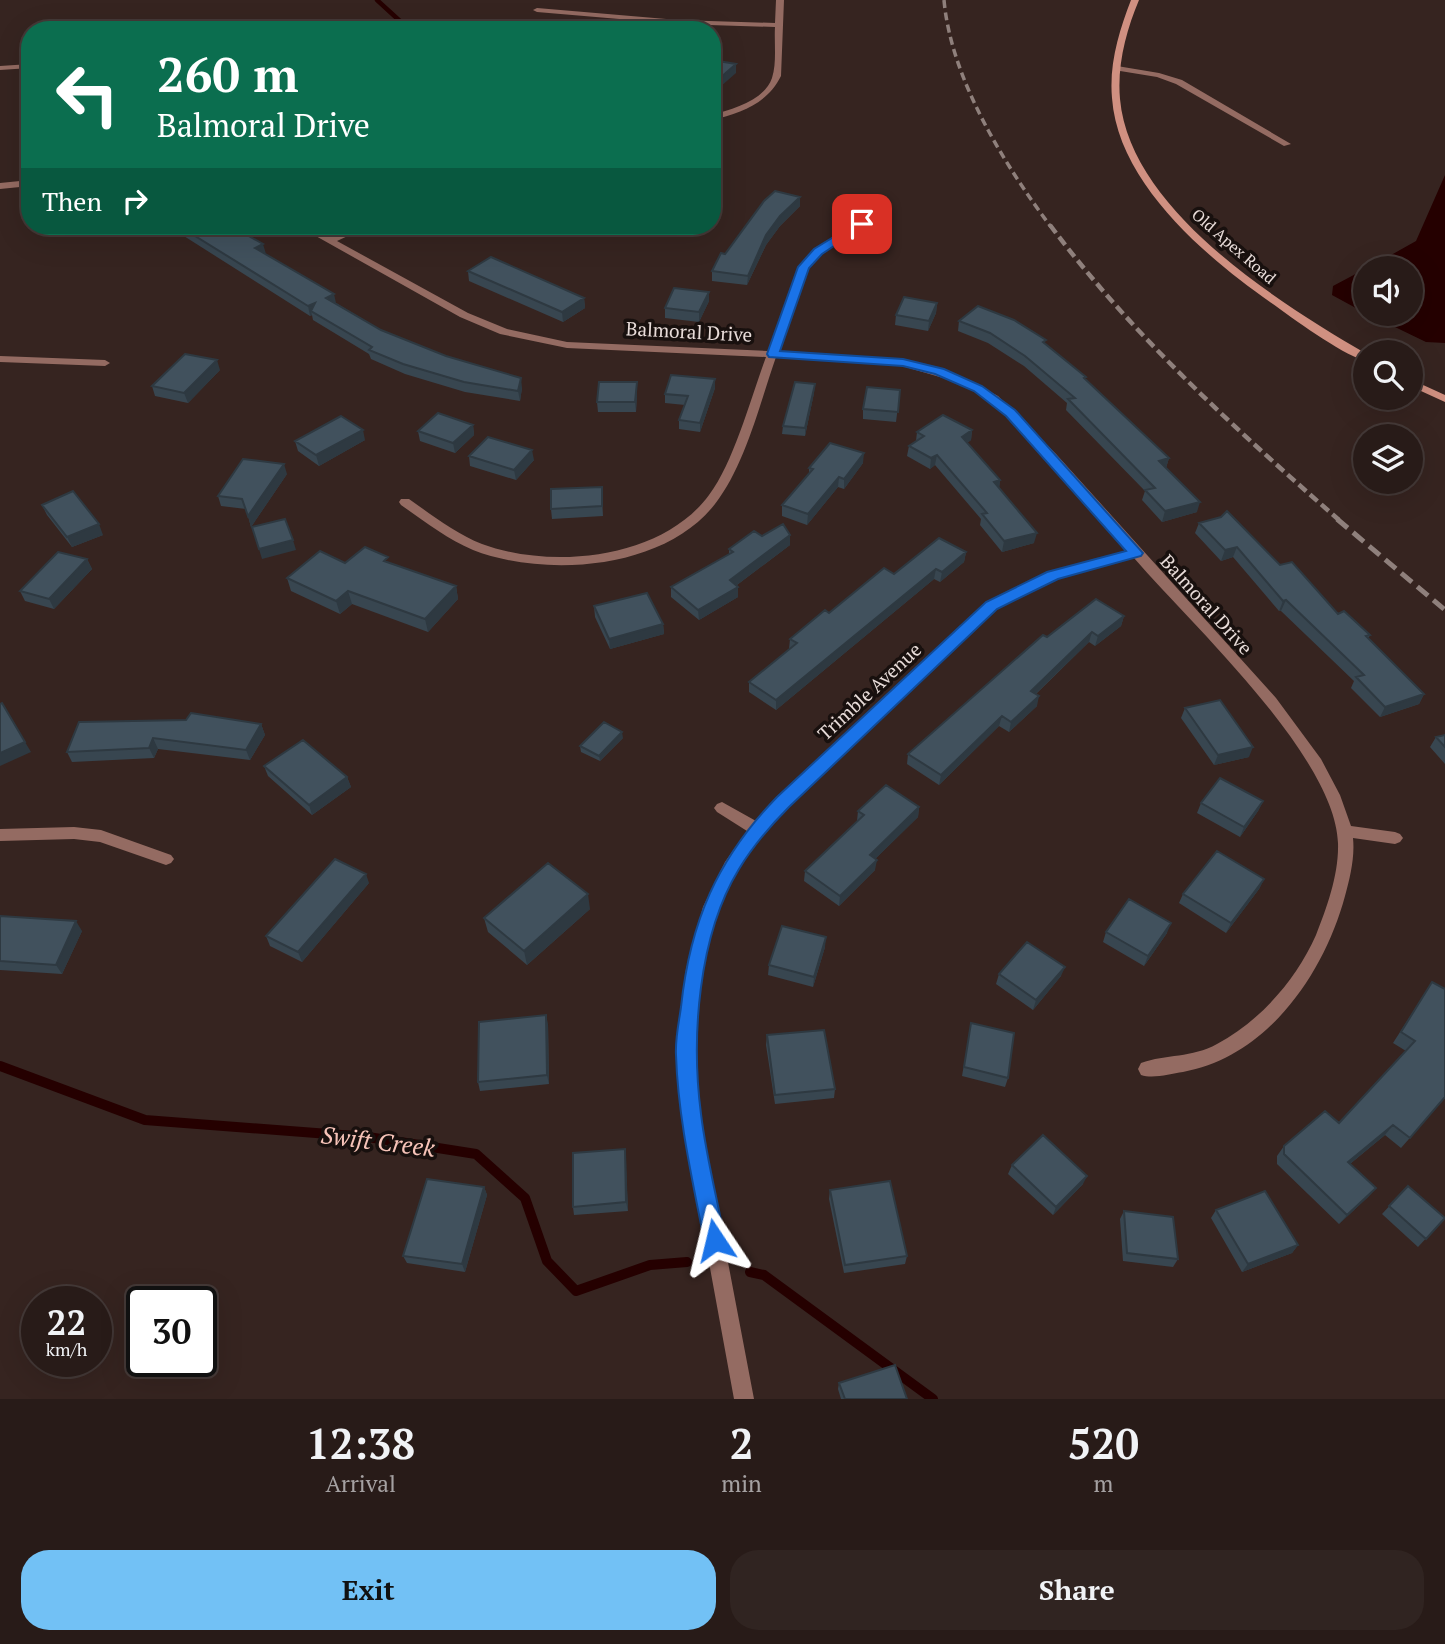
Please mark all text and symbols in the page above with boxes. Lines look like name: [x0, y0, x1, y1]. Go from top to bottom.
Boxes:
text: 260 m: [157, 41, 299, 106]
icon: left: [42, 49, 133, 140]
text: Balmoral Drive: [157, 104, 370, 146]
icon: right: [116, 182, 154, 220]
text: Then: [42, 184, 102, 218]
pin: [832, 194, 892, 254]
street label: Old Apex Road: [1187, 203, 1281, 289]
icon: arrive: [843, 205, 881, 243]
map controls: [1353, 256, 1423, 494]
button: sound: [1353, 256, 1423, 326]
street label: Balmoral Drive: [625, 315, 753, 347]
button: search: [1353, 340, 1423, 410]
button: layers: [1353, 424, 1423, 494]
street label: Balmoral Drive: [1155, 549, 1259, 659]
street label: Trimble Avenue: [812, 637, 926, 745]
water label: Swift Creek: [319, 1118, 437, 1164]
position arrow: [678, 1203, 752, 1277]
speed limit sign: 30: [126, 1286, 217, 1377]
text: 22: [47, 1299, 86, 1345]
text: km/h: [46, 1337, 87, 1361]
text: 12:38: [306, 1415, 415, 1471]
text: 2: [730, 1415, 753, 1471]
text: 520: [1068, 1415, 1139, 1471]
text: Arrival: [325, 1468, 396, 1499]
text: min: [721, 1468, 762, 1499]
text: m: [1093, 1468, 1113, 1499]
button: Exit: [21, 1550, 716, 1630]
button: Share: [730, 1550, 1424, 1630]

